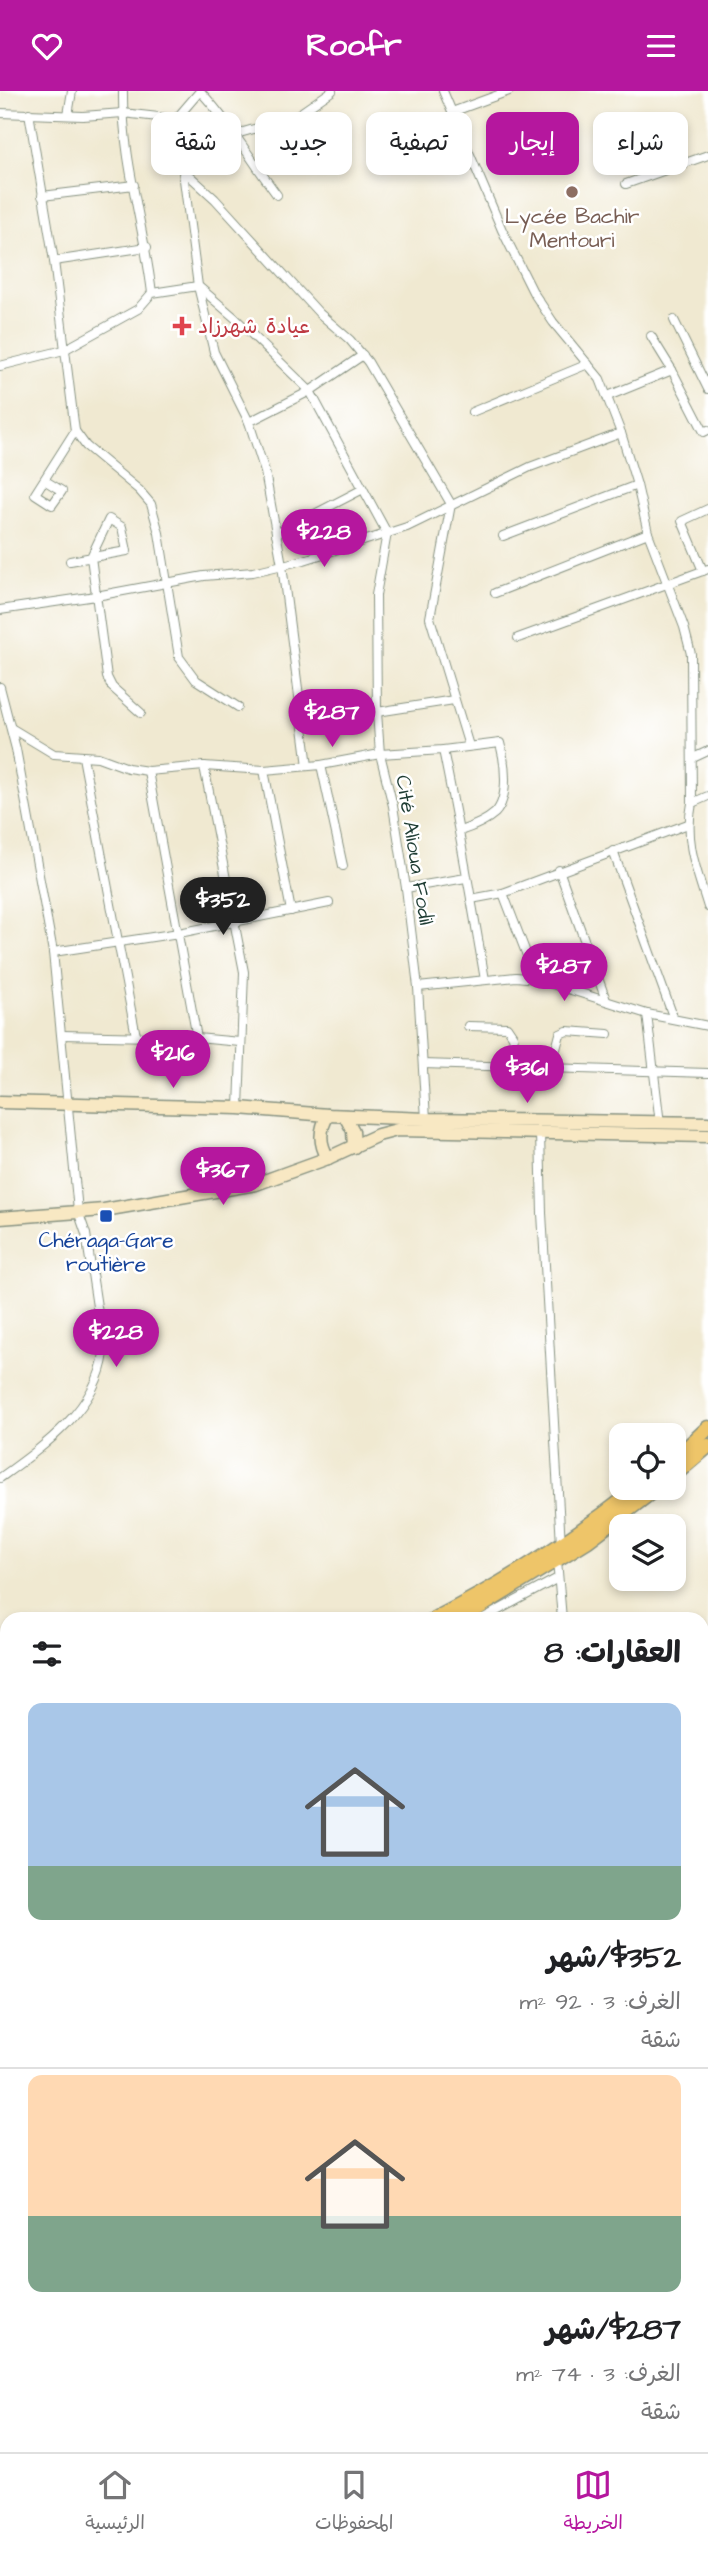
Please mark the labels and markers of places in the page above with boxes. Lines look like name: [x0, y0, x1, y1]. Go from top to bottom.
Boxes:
marker: Lycée Bachir Mentouri: [564, 184, 580, 200]
place label: Lycée Bachir Mentouri: [505, 202, 640, 255]
place label: عيادة شهرزاد: [198, 312, 310, 341]
marker: عيادة شهرزاد: [172, 316, 192, 336]
pin: $228: [283, 510, 365, 569]
pin: $287: [291, 689, 373, 749]
pin: $352: [182, 877, 264, 937]
pin: $287: [523, 943, 605, 1003]
pin: $216: [132, 1031, 214, 1090]
pin: $361: [486, 1045, 568, 1105]
pin: $367: [182, 1147, 264, 1207]
marker: Chéraga-Gare routière: [98, 1208, 114, 1224]
place label: Chéraga-Gare routière: [38, 1226, 174, 1279]
pin: $228: [75, 1309, 157, 1369]

